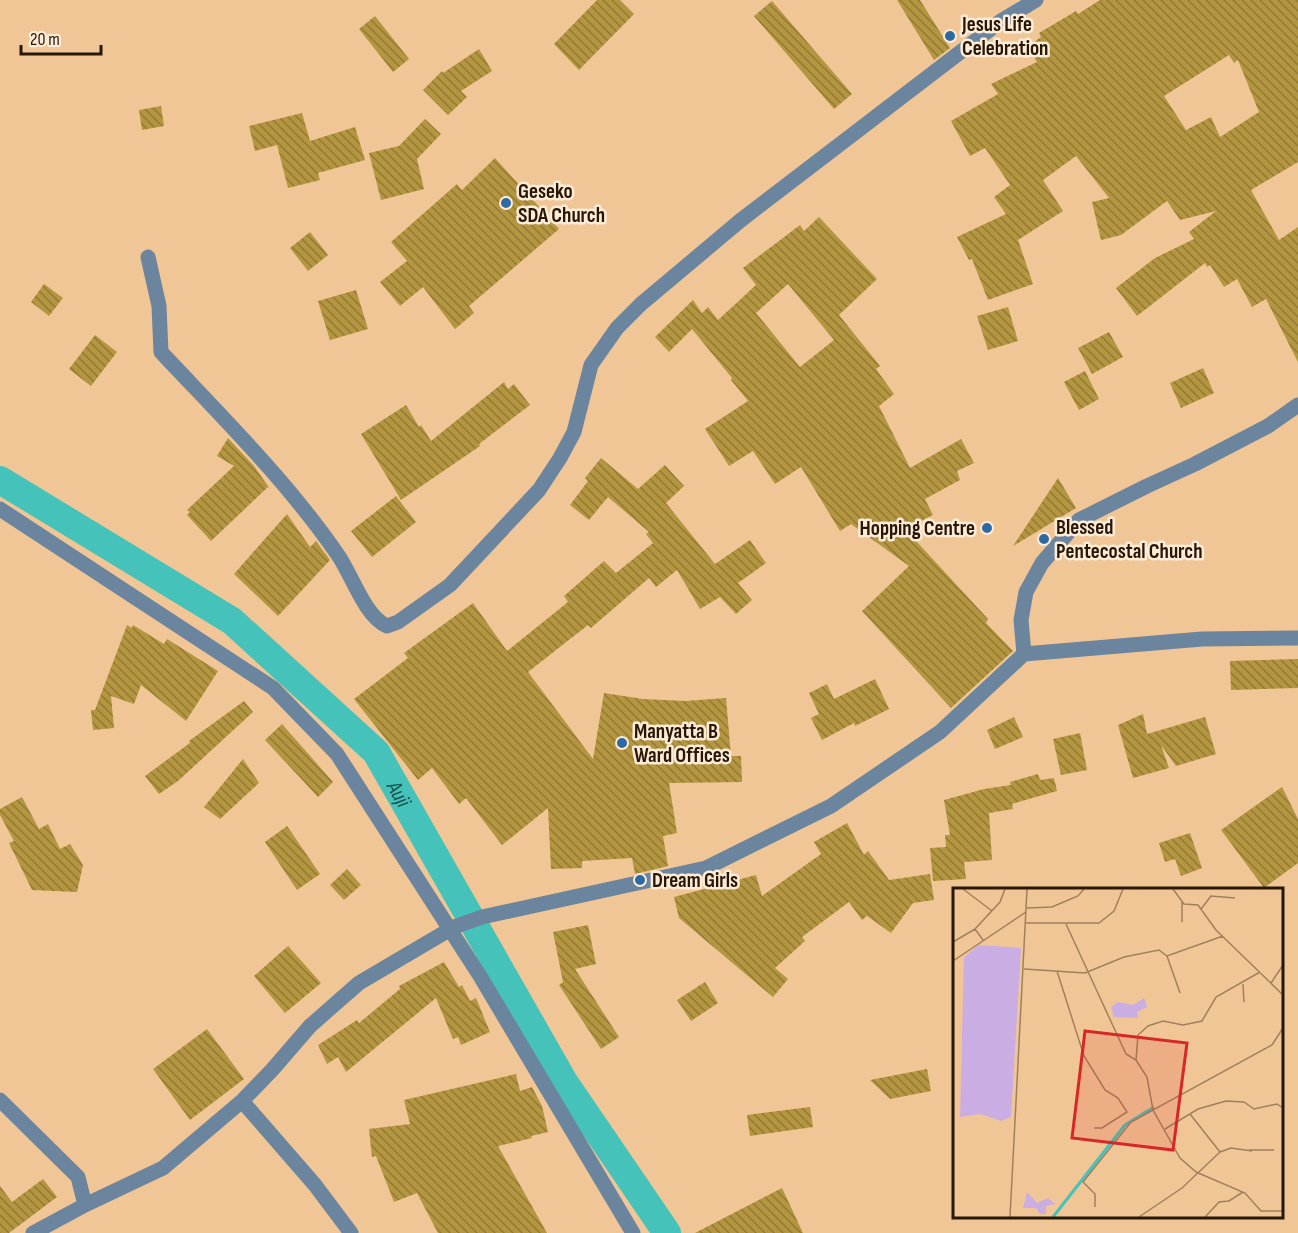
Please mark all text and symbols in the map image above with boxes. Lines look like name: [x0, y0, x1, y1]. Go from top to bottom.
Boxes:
place label: Jesus Life Celebration: [961, 12, 1048, 61]
scale bar: [21, 18, 100, 56]
text: 20 m: [30, 29, 60, 50]
marker: Jesus Life Celebration: [943, 29, 957, 43]
place label: Geseko SDA Church: [518, 179, 605, 228]
marker: Geseko SDA Church: [499, 196, 513, 210]
place label: Blessed Pentecostal Church: [1056, 515, 1203, 564]
place label: Hopping Centre: [860, 516, 975, 541]
marker: Hopping Centre: [980, 521, 994, 535]
marker: Blessed Pentecostal Church: [1037, 532, 1051, 546]
place label: Manyatta B Ward Offices: [634, 719, 730, 768]
marker: Manyatta B Ward Offices: [615, 736, 629, 750]
water label: Auji: [380, 775, 417, 813]
place label: Dream Girls: [652, 868, 738, 893]
marker: Dream Girls: [633, 873, 647, 887]
inset map: [953, 888, 1283, 1218]

